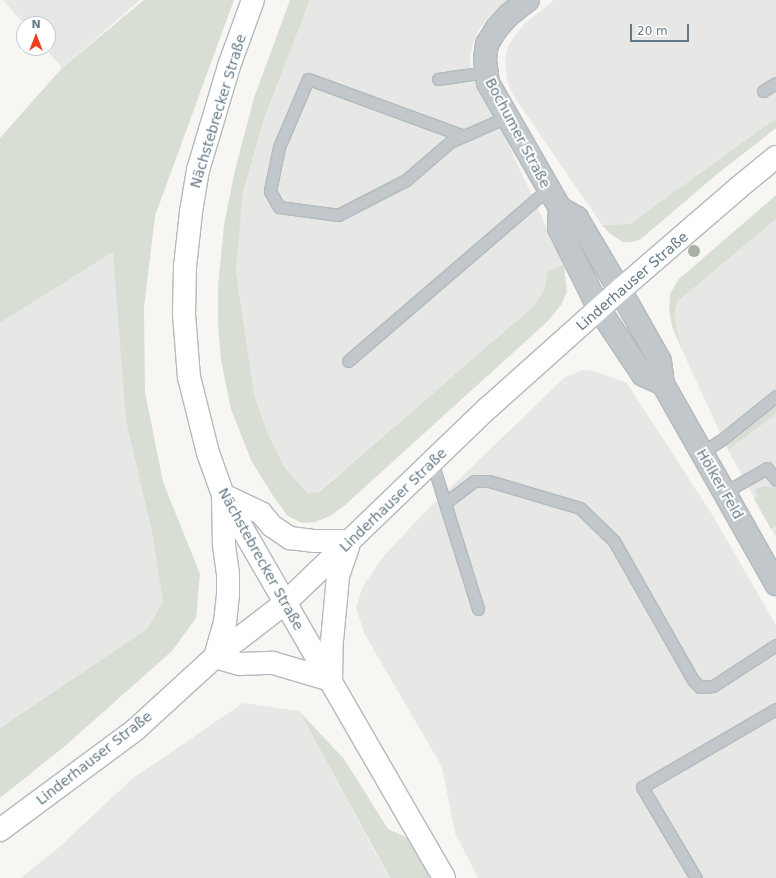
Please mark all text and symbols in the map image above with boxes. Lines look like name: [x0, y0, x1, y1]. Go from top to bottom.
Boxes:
north arrow: [16, 16, 56, 56]
scale bar: [632, 16, 691, 42]
text: N: [31, 18, 41, 31]
text: 20 m: [637, 24, 668, 38]
street label: Nächstebrecker Straße: [187, 32, 249, 190]
street label: Bochumer Straße: [482, 75, 554, 191]
street label: Linderhauser Straße: [573, 228, 691, 334]
street label: Linderhauser Straße: [336, 445, 450, 555]
street label: Hölker Feld: [693, 446, 747, 522]
street label: Nächstebrecker Straße: [215, 485, 307, 633]
street label: Linderhauser Straße: [33, 708, 155, 808]

